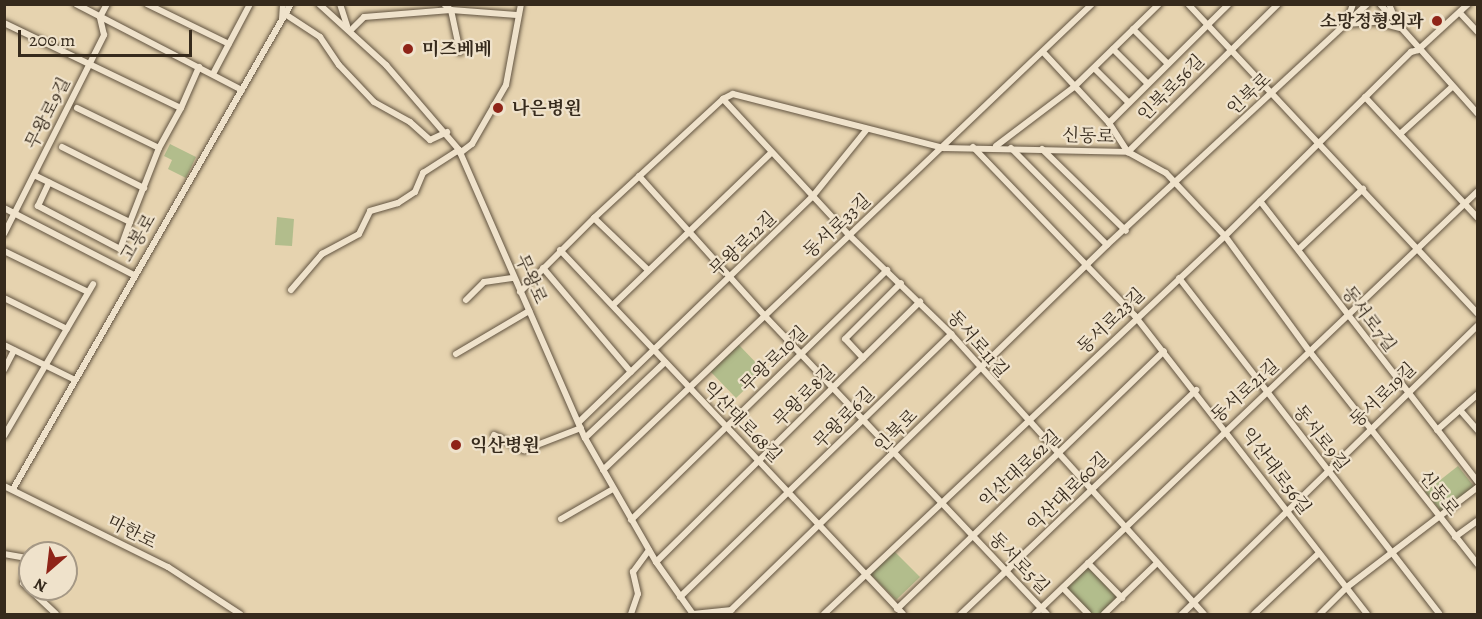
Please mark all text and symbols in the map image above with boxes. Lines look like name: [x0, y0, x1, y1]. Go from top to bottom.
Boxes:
place label: 소망정형외과: [1320, 10, 1424, 32]
marker: 소망정형외과: [1428, 12, 1446, 30]
scale bar: [21, 18, 195, 56]
text: 200 m: [29, 28, 75, 52]
place label: 미즈베베: [422, 38, 492, 60]
marker: 미즈베베: [399, 40, 417, 58]
street label: 인북로56길: [1133, 50, 1209, 126]
street label: 인북로: [1223, 68, 1275, 120]
street label: 무왕로9길: [21, 73, 75, 153]
place label: 나은병원: [512, 97, 582, 119]
marker: 나은병원: [489, 99, 507, 117]
street label: 신동로: [1062, 124, 1114, 148]
street label: 동서로33길: [799, 189, 875, 263]
street label: 무왕로12길: [705, 207, 781, 281]
street label: 고봉로: [116, 210, 160, 266]
street label: 무왕로: [511, 251, 551, 307]
street label: 동서로7길: [1337, 282, 1401, 356]
street label: 동서로23길: [1073, 284, 1149, 358]
street label: 동서로11길: [943, 306, 1013, 382]
street label: 무왕로10길: [736, 322, 812, 396]
street label: 동서로21길: [1206, 355, 1284, 427]
street label: 동서로19길: [1345, 358, 1421, 432]
street label: 무왕로8길: [769, 361, 839, 431]
street label: 익산대로68길: [698, 377, 786, 467]
street label: 무왕로6길: [809, 383, 879, 453]
street label: 동서로9길: [1289, 401, 1353, 475]
street label: 인북로: [870, 405, 922, 457]
street label: 익산대로56길: [1236, 423, 1316, 519]
street label: 익산대로62길: [975, 426, 1065, 512]
place label: 익산병원: [470, 434, 540, 456]
marker: 익산병원: [447, 436, 465, 454]
street label: 익산대로60길: [1023, 448, 1113, 536]
street label: 신동로: [1414, 466, 1464, 520]
street label: 마한로: [104, 511, 160, 553]
street label: 동서로5길: [984, 528, 1054, 598]
north arrow: [18, 541, 78, 601]
text: N: [30, 573, 51, 598]

